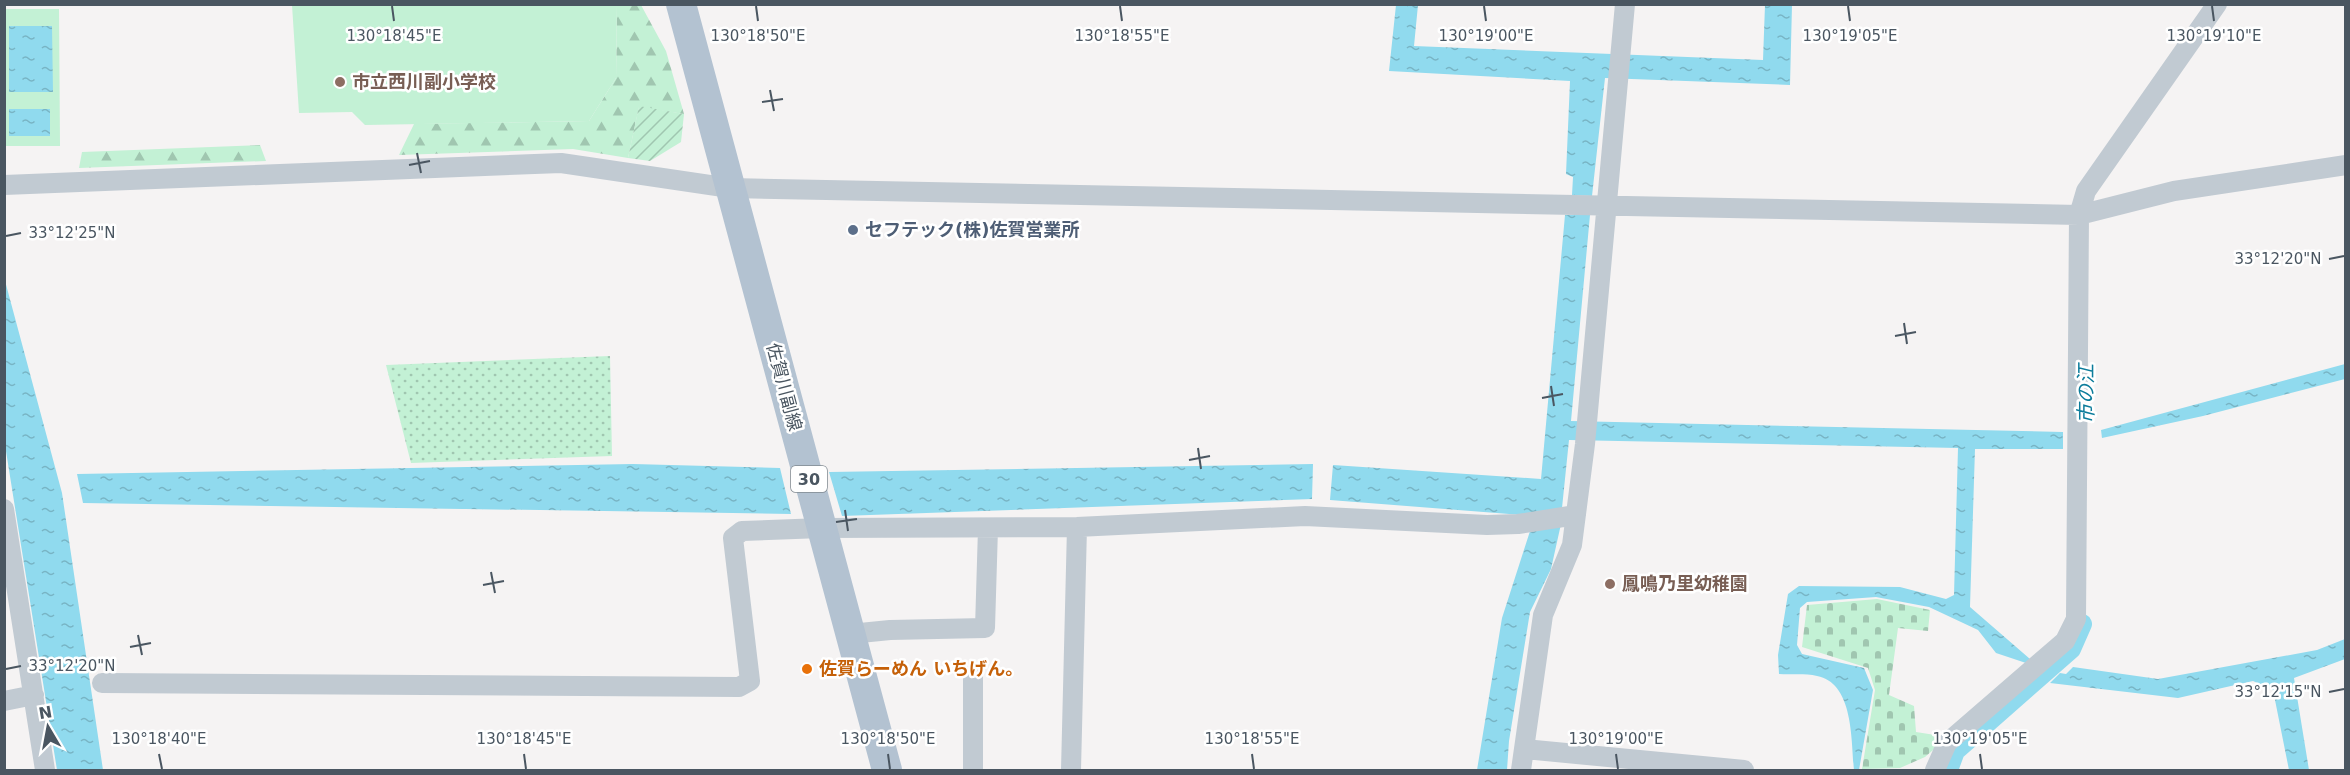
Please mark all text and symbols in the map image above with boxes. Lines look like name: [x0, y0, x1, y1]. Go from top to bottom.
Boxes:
text: 130°18'45"E: [347, 27, 441, 45]
text: 130°18'50"E: [711, 27, 805, 45]
text: 130°18'55"E: [1075, 27, 1169, 45]
text: 130°19'00"E: [1439, 27, 1533, 45]
text: 130°19'05"E: [1803, 27, 1897, 45]
text: 130°19'10"E: [2167, 27, 2261, 45]
place label: 市立西川副小学校: [352, 71, 496, 92]
marker: 市立西川副小学校: [333, 75, 347, 89]
place label: セフテック(株)佐賀営業所: [865, 219, 1079, 240]
marker: セフテック(株)佐賀営業所: [846, 223, 860, 237]
text: 33°12'25"N: [28, 224, 116, 242]
text: 33°12'20"N: [2234, 250, 2322, 268]
street label: 佐賀川副線: [763, 341, 806, 433]
water label: 市の江: [2074, 362, 2098, 424]
road number: 30: [791, 466, 827, 492]
place label: 鳳鳴乃里幼稚園: [1622, 573, 1748, 594]
marker: 鳳鳴乃里幼稚園: [1603, 577, 1617, 591]
text: 33°12'20"N: [28, 657, 116, 675]
place label: 佐賀らーめん いちげん。: [819, 658, 1023, 679]
marker: 佐賀らーめん いちげん。: [800, 662, 814, 676]
text: 33°12'15"N: [2234, 683, 2322, 701]
north arrow: [18, 697, 78, 757]
text: N: [37, 702, 54, 723]
text: 130°18'40"E: [112, 730, 206, 748]
text: 130°18'45"E: [477, 730, 571, 748]
text: 130°18'50"E: [841, 730, 935, 748]
text: 130°18'55"E: [1205, 730, 1299, 748]
text: 130°19'00"E: [1569, 730, 1663, 748]
text: 130°19'05"E: [1933, 730, 2027, 748]

